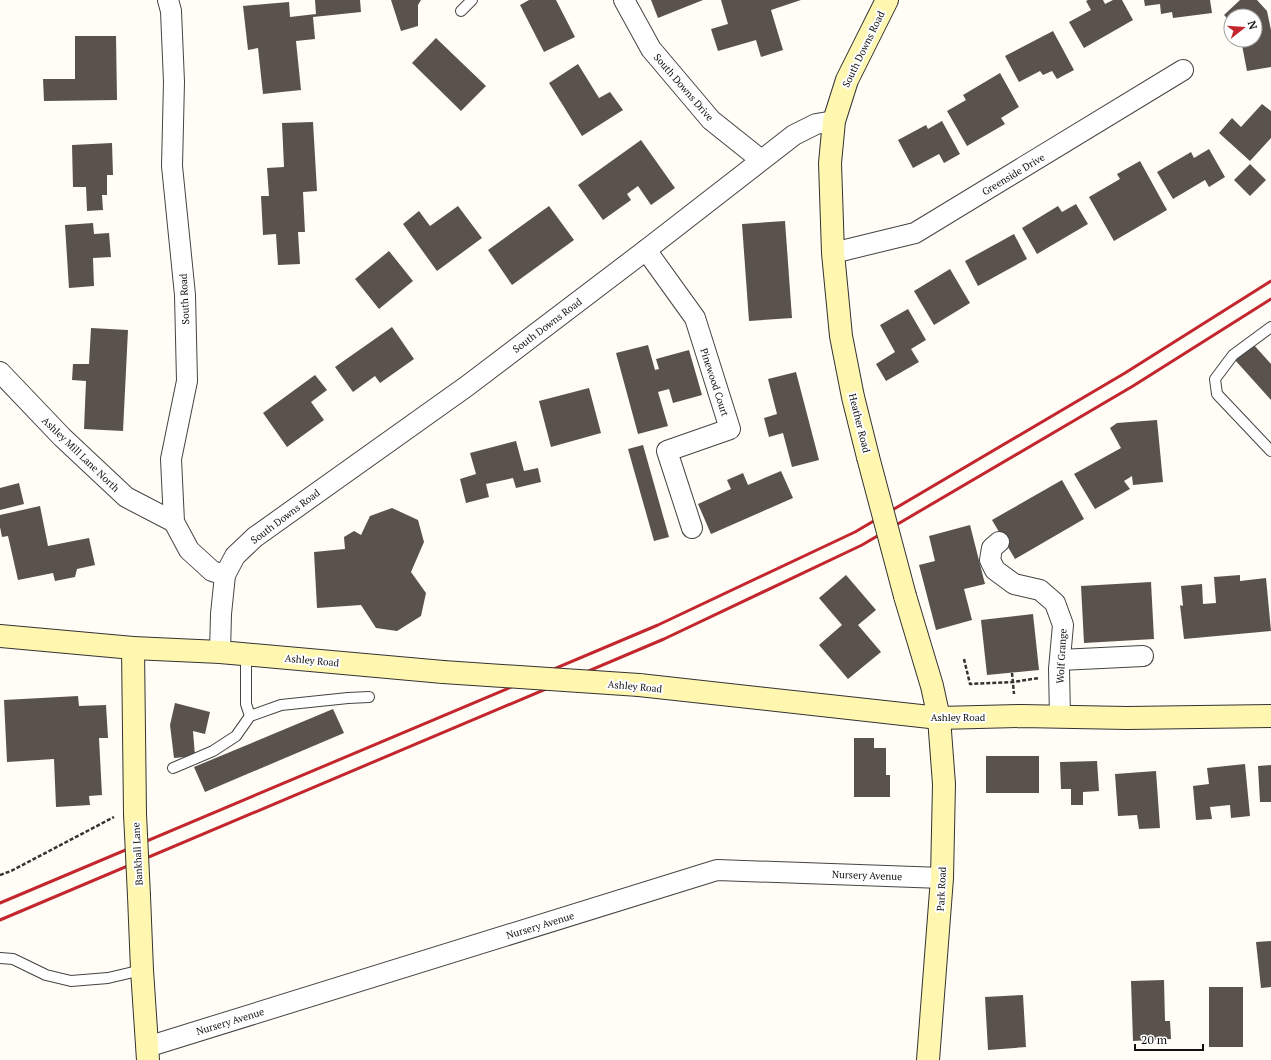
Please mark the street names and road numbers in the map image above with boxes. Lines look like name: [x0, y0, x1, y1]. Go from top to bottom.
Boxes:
street label: South Downs Road: [839, 8, 888, 90]
street label: South Downs Drive: [651, 51, 716, 124]
street label: Greenside Drive: [980, 151, 1047, 198]
street label: South Road: [177, 273, 192, 325]
street label: South Downs Road: [510, 295, 585, 356]
street label: Pinewood Court: [697, 346, 732, 418]
street label: Heather Road: [846, 392, 873, 454]
street label: Ashley Mill Lane North: [39, 414, 122, 495]
street label: South Downs Road: [248, 486, 323, 547]
street label: Wolf Grange: [1054, 628, 1069, 684]
street label: Ashley Road: [284, 652, 340, 669]
street label: Ashley Road: [607, 678, 663, 695]
street label: Ashley Road: [931, 711, 986, 724]
street label: Bankhall Lane: [129, 822, 146, 886]
street label: Park Road: [934, 866, 949, 912]
street label: Nursery Avenue: [832, 868, 902, 883]
street label: Nursery Avenue: [505, 909, 576, 942]
street label: Nursery Avenue: [195, 1005, 266, 1038]

